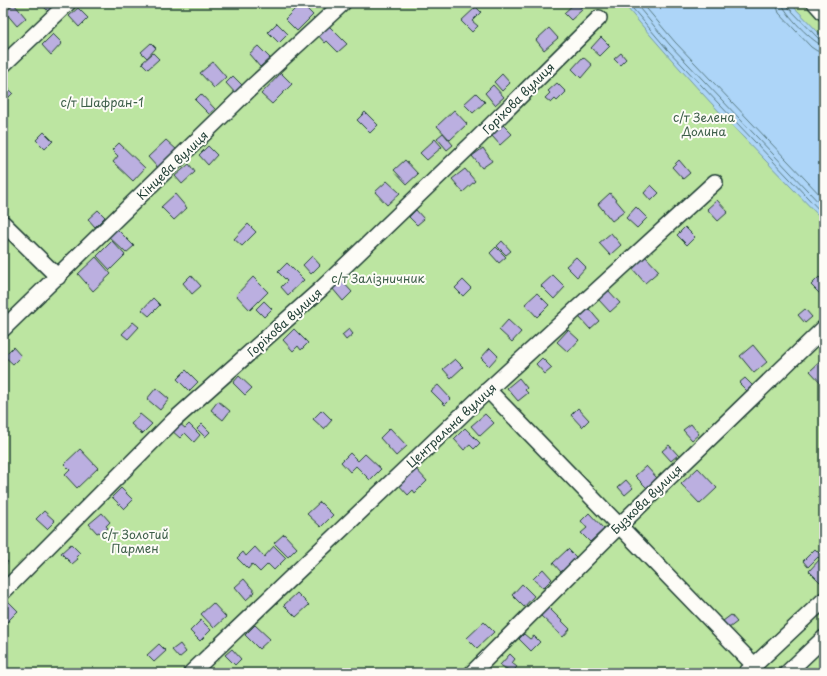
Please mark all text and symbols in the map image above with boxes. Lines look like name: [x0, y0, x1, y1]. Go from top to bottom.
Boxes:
street label: Горіхова вулиця: [478, 58, 558, 138]
park label: с/т Шафран-1: [60, 93, 144, 111]
park label: с/т Зелена Долина: [673, 108, 735, 140]
street label: Кінцева вулиця: [132, 126, 212, 204]
park label: с/т Залізничник: [331, 269, 426, 287]
street label: Горіхова вулиця: [243, 283, 325, 361]
street label: Центральна вулиця: [402, 378, 500, 472]
street label: Бузкова вулиця: [606, 460, 686, 538]
park label: с/т Золотий Пармен: [102, 525, 168, 557]

